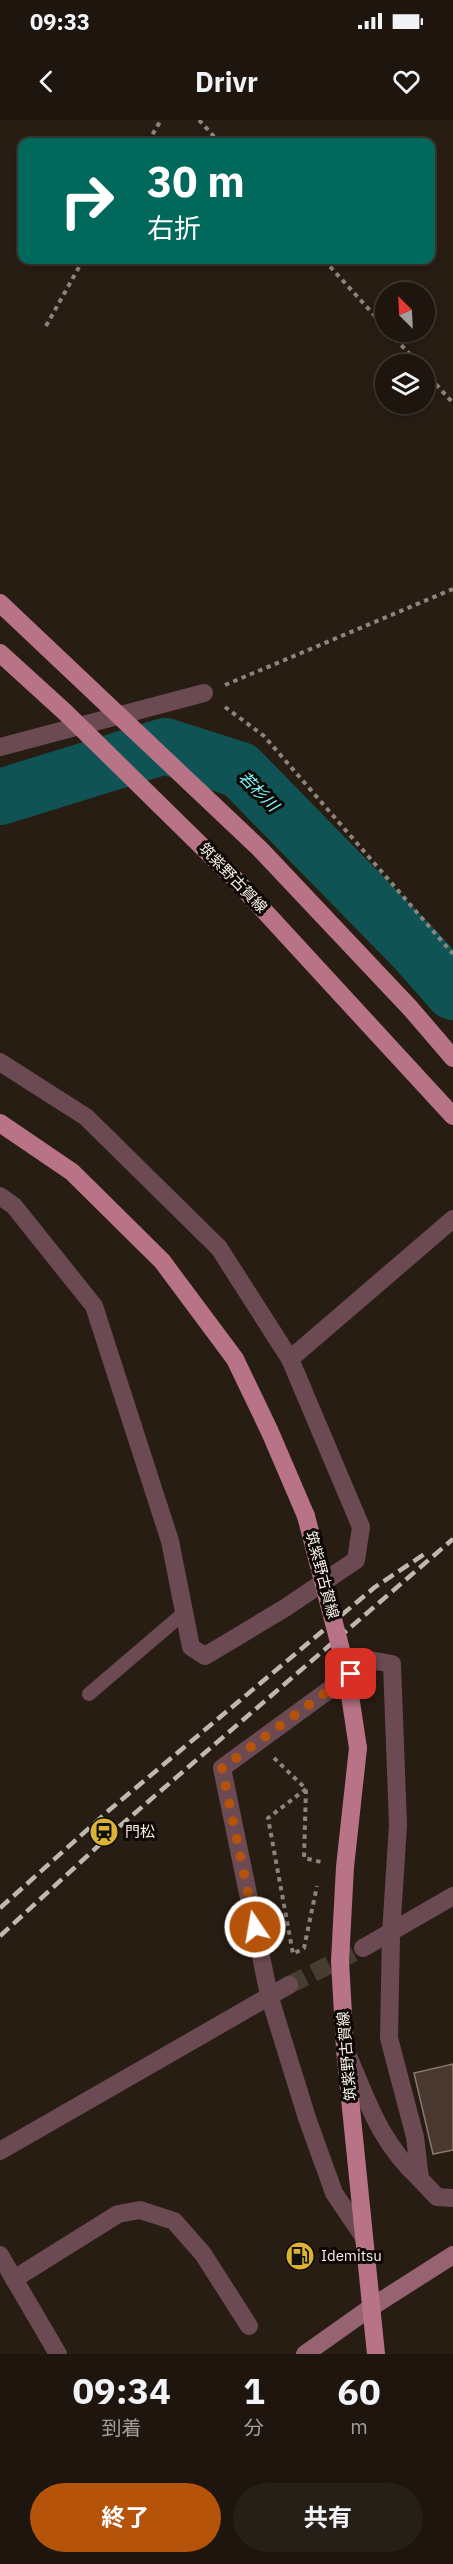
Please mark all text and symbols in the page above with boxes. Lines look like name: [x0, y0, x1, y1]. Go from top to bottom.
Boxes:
text: 09:33: [30, 7, 90, 36]
text: Drivr: [195, 64, 258, 99]
icon: back: [30, 65, 63, 98]
icon: heart: [390, 65, 423, 98]
text: 30 m: [147, 154, 245, 209]
icon: right: [48, 162, 126, 240]
text: 右折: [147, 210, 201, 245]
north arrow: [375, 282, 435, 342]
map controls: [375, 282, 435, 414]
button: layers: [375, 354, 435, 414]
water label: 若杉川: [235, 767, 284, 816]
street label: 筑紫野古賀線: [195, 839, 271, 917]
street label: 筑紫野古賀線: [302, 1529, 343, 1621]
pin: [325, 1648, 376, 1699]
icon: arrive: [334, 1657, 367, 1690]
station icon: 門松: [88, 1816, 120, 1848]
place label: 門松: [125, 1822, 155, 1841]
position arrow: [223, 1895, 287, 1959]
street label: 筑紫野古賀線: [333, 2010, 360, 2102]
fuel station icon: Idemitsu: [284, 2240, 316, 2272]
place label: Idemitsu: [321, 2246, 382, 2265]
text: 09:34: [72, 2367, 171, 2414]
text: 1: [243, 2367, 265, 2414]
text: 60: [337, 2368, 381, 2415]
text: m: [350, 2413, 368, 2440]
text: 到着: [102, 2414, 142, 2441]
text: 分: [244, 2414, 264, 2441]
button: 終了: [30, 2483, 221, 2552]
button: 共有: [233, 2483, 423, 2552]

